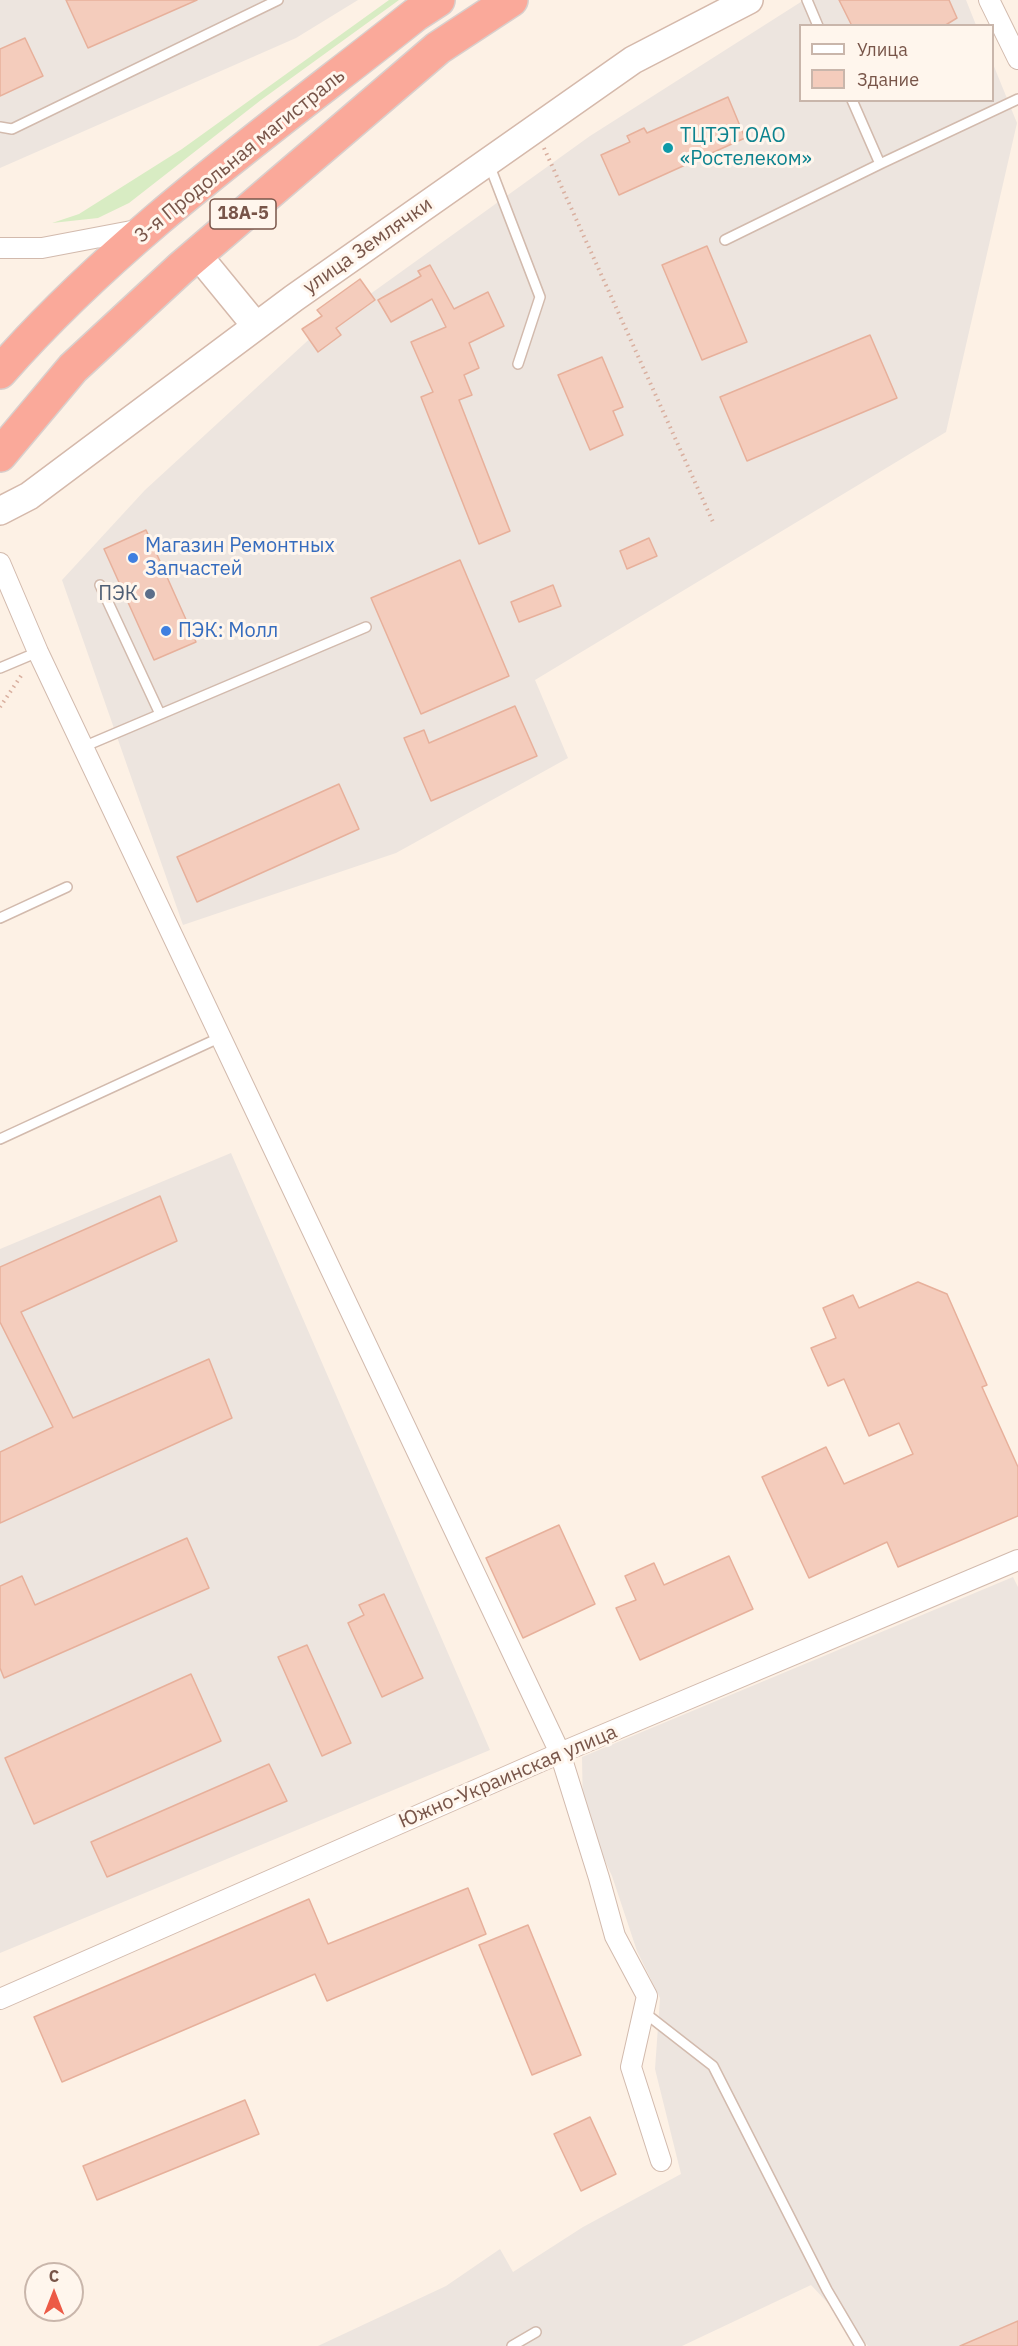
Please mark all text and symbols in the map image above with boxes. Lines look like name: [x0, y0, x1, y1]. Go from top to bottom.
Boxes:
legend: [799, 24, 994, 102]
text: Улица: [857, 38, 908, 61]
street label: 3-я Продольная магистраль: [130, 64, 350, 248]
text: Здание: [857, 68, 919, 91]
place label: ТЦТЭТ ОАО «Ростелеком»: [680, 124, 812, 171]
marker: ТЦТЭТ ОАО «Ростелеком»: [661, 141, 675, 155]
street label: улица Землячки: [299, 192, 437, 300]
road number: 18А-5: [210, 199, 276, 229]
place label: Магазин Ремонтных Запчастей: [145, 534, 335, 581]
marker: Магазин Ремонтных Запчастей: [126, 551, 140, 565]
place label: ПЭК: [98, 582, 138, 606]
marker: ПЭК: [143, 587, 157, 601]
place label: ПЭК: Молл: [178, 619, 278, 643]
marker: ПЭК: Молл: [159, 624, 173, 638]
street label: Южно-Украинская улица: [395, 1720, 621, 1834]
north arrow: [24, 2262, 84, 2322]
text: С: [49, 2266, 59, 2286]

